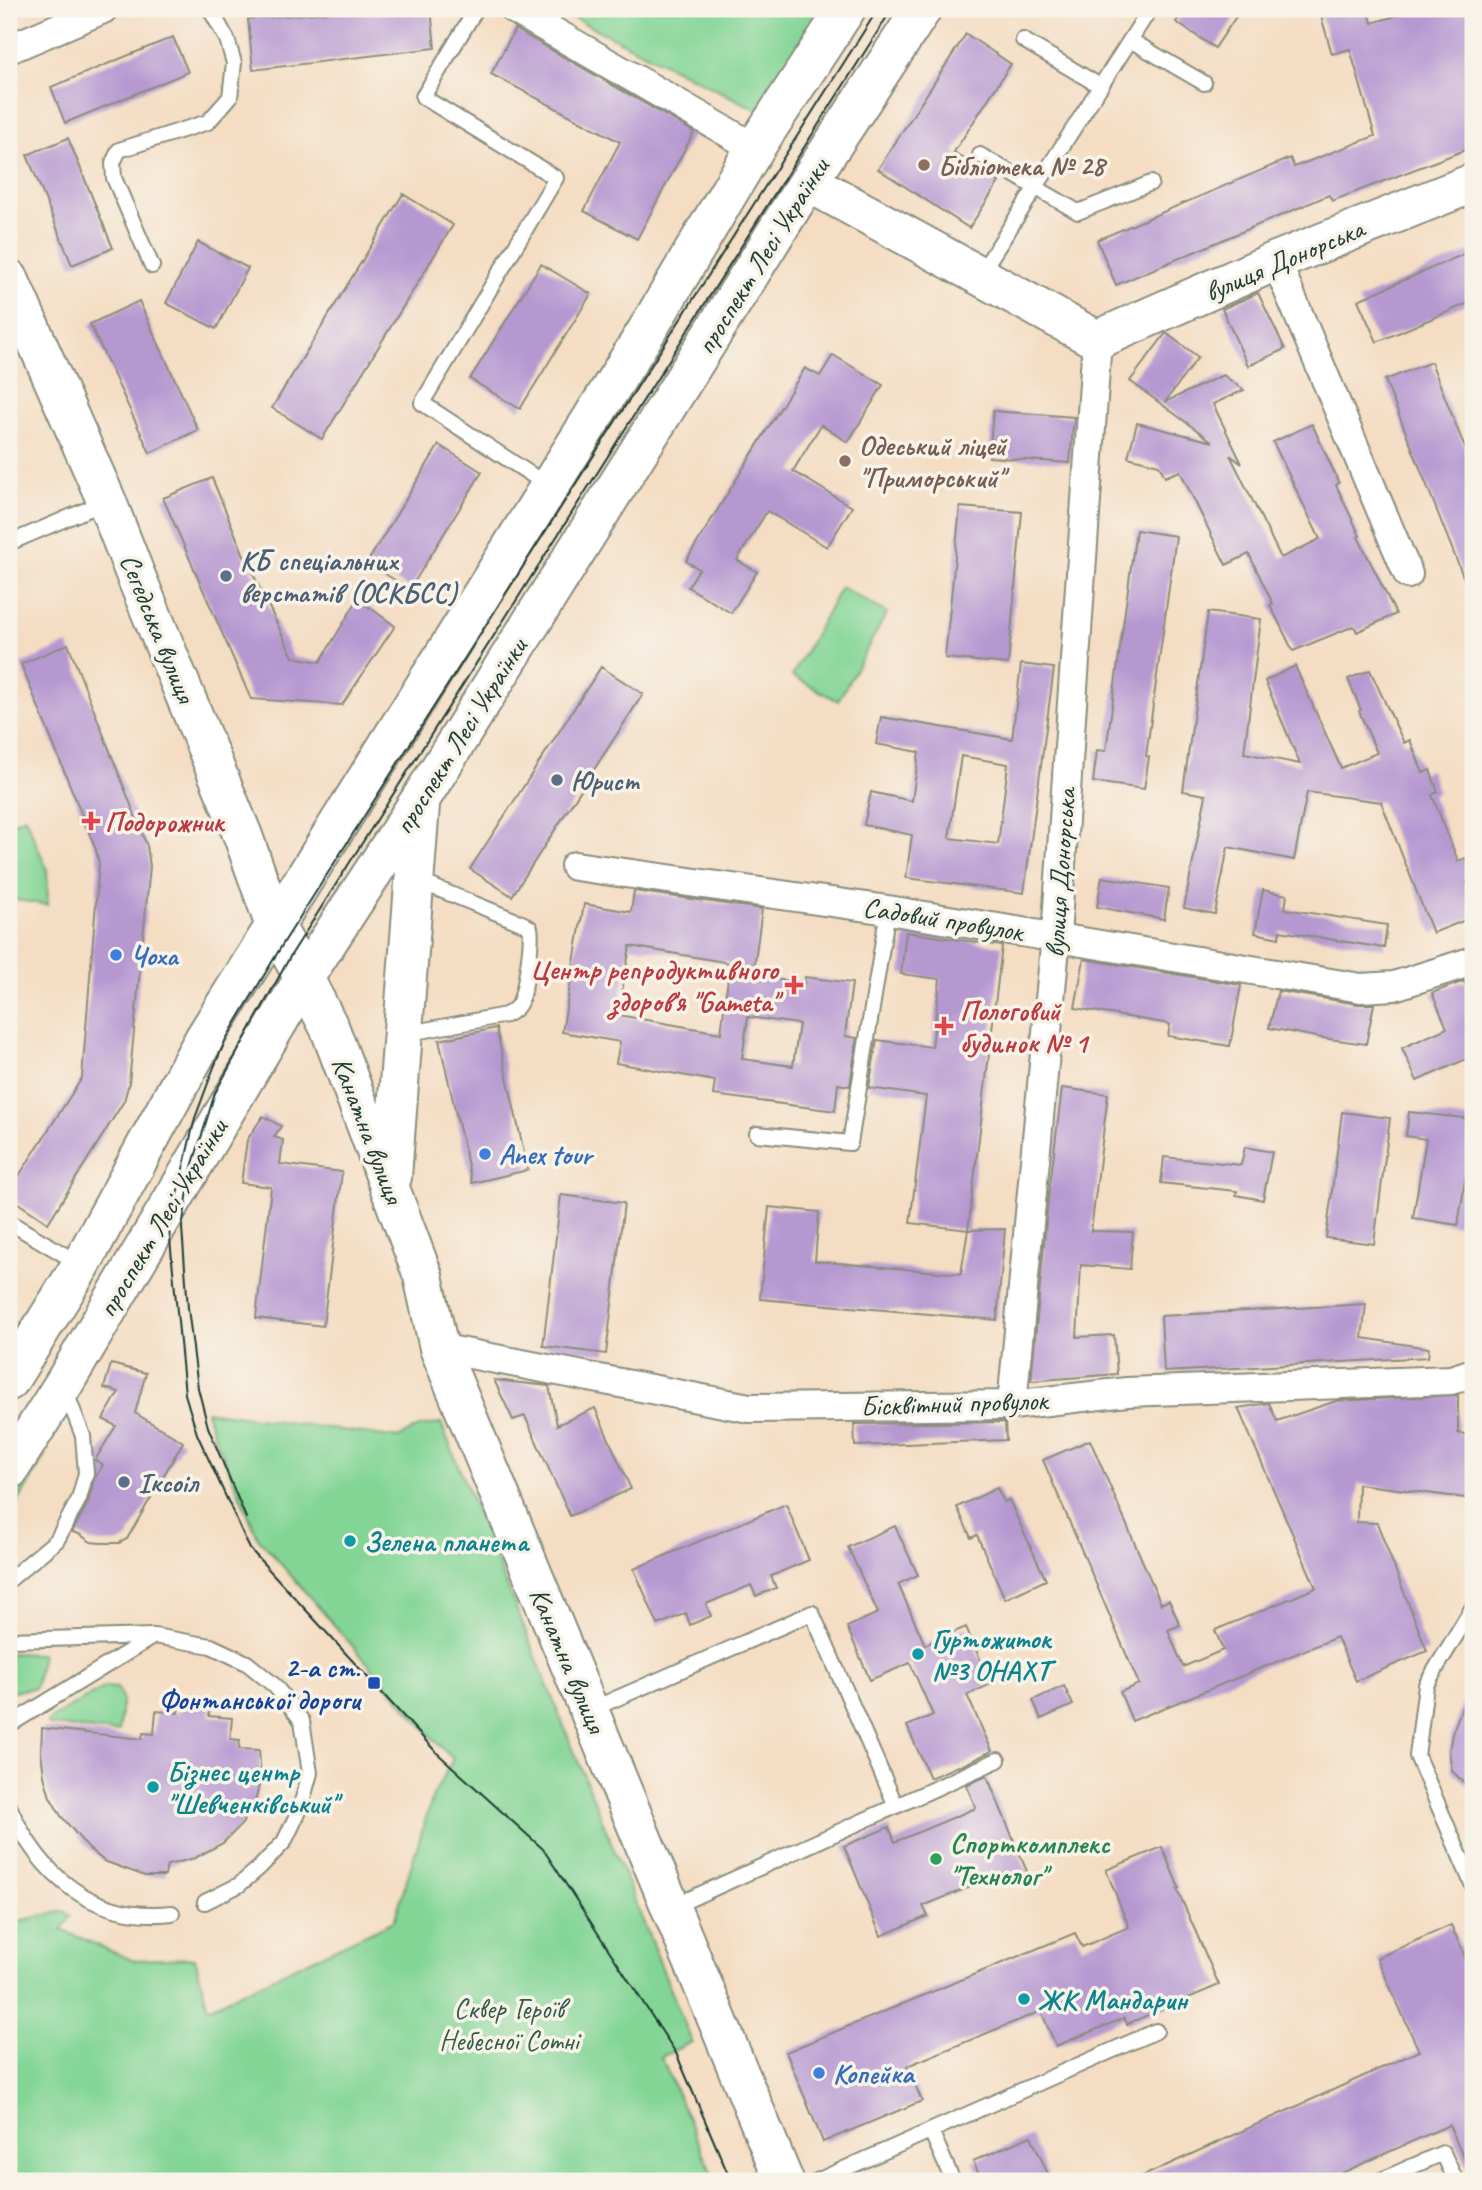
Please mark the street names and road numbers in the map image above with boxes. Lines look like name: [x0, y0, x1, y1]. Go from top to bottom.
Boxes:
street label: проспект Лесі Українки: [688, 150, 837, 361]
street label: вулиця Донорська: [1199, 210, 1371, 309]
street label: Сегедська вулиця: [112, 549, 205, 710]
street label: проспект Лесі Українки: [386, 630, 535, 841]
street label: вулиця Донорська: [1037, 785, 1084, 959]
street label: Садовий провулок: [861, 889, 1028, 949]
street label: Канатна вулиця: [324, 1052, 413, 1210]
street label: проспект Лесі Українки: [89, 1111, 236, 1323]
street label: Бісквітний провулок: [860, 1382, 1051, 1424]
street label: Канатна вулиця: [522, 1582, 615, 1740]

